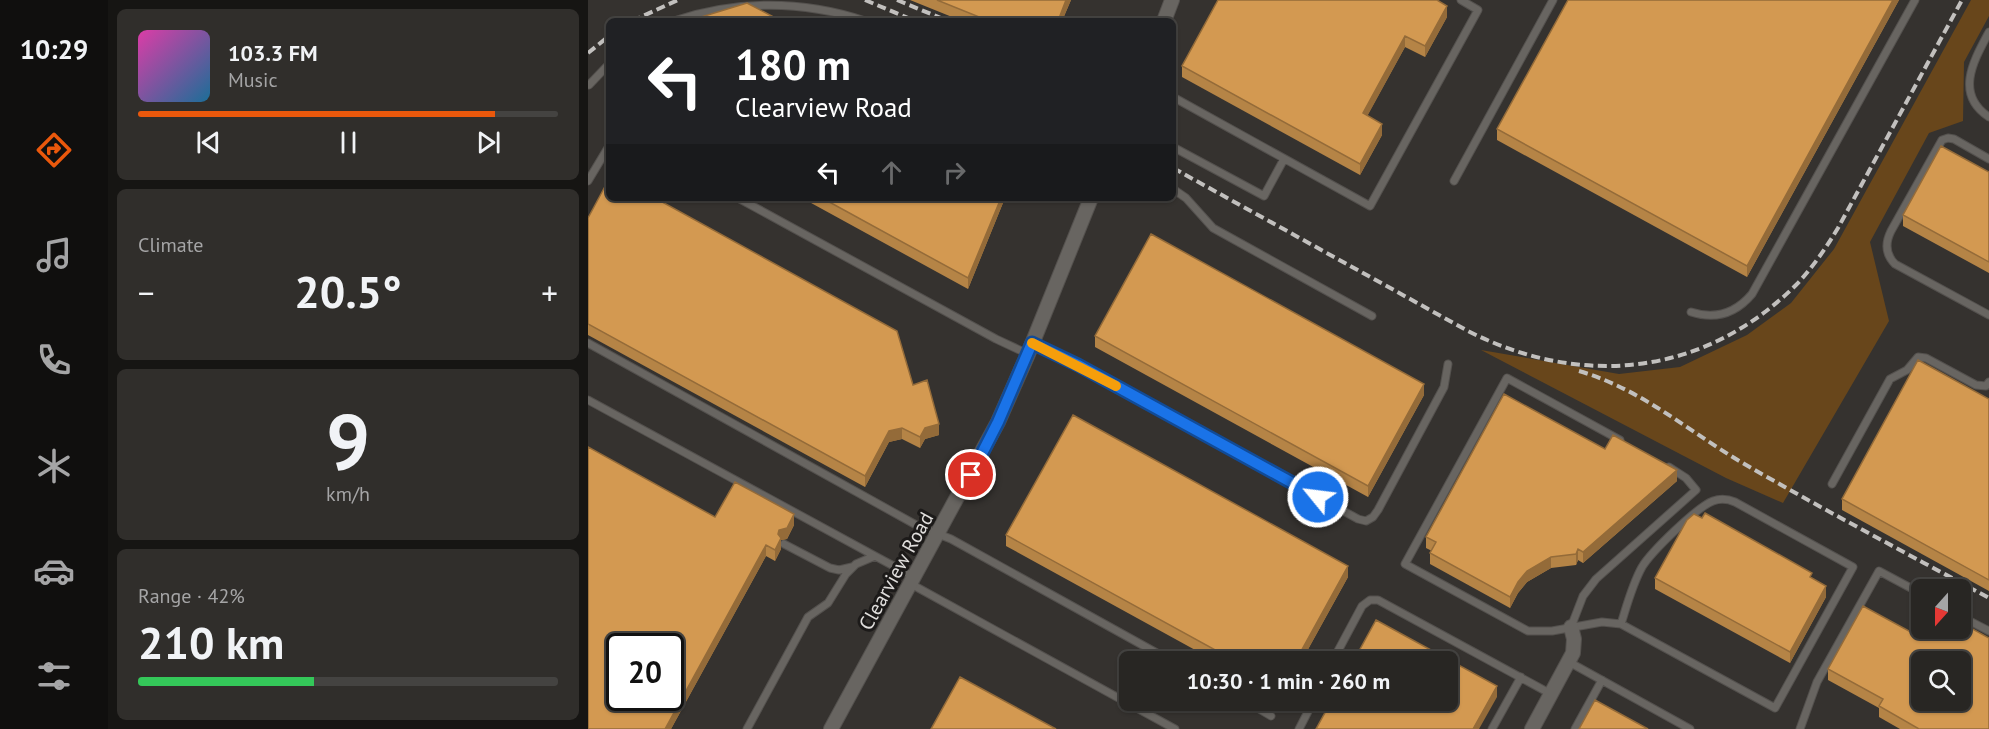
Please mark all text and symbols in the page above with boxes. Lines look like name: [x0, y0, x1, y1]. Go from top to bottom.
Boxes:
text: 10:29: [20, 32, 88, 66]
text: 180 m: [735, 37, 851, 92]
text: 103.3 FM: [228, 39, 318, 67]
icon: left: [636, 42, 714, 120]
text: Music: [228, 67, 277, 93]
text: Clearview Road: [735, 90, 912, 124]
icon: previous: [192, 126, 225, 159]
icon: pause: [332, 126, 365, 159]
icon: next: [472, 126, 505, 159]
icon: directions: [33, 129, 75, 171]
icon: left: [812, 156, 845, 189]
icon: ahead: [875, 156, 908, 189]
icon: right: [938, 156, 971, 189]
text: Climate: [138, 232, 204, 258]
icon: music: [33, 234, 75, 276]
text: 20.5°: [294, 262, 402, 320]
text: −: [138, 271, 155, 314]
text: +: [541, 271, 558, 314]
icon: phone: [33, 339, 75, 381]
text: 9: [326, 391, 370, 492]
icon: climate: [33, 445, 75, 487]
pin: [945, 449, 996, 500]
icon: arrive: [954, 458, 987, 491]
position arrow: [1286, 465, 1350, 529]
text: km/h: [326, 481, 370, 507]
street label: Clearview Road: [853, 507, 939, 635]
icon: car: [33, 550, 75, 592]
north arrow: [1911, 579, 1971, 639]
map controls: [1911, 579, 1971, 711]
text: Range · 42%: [138, 583, 245, 609]
text: 210 km: [138, 613, 284, 671]
speed limit sign: 20: [606, 633, 684, 711]
button: search: [1911, 651, 1971, 711]
icon: filters: [33, 655, 75, 697]
text: 10:30 · 1 min · 260 m: [1187, 667, 1390, 695]

